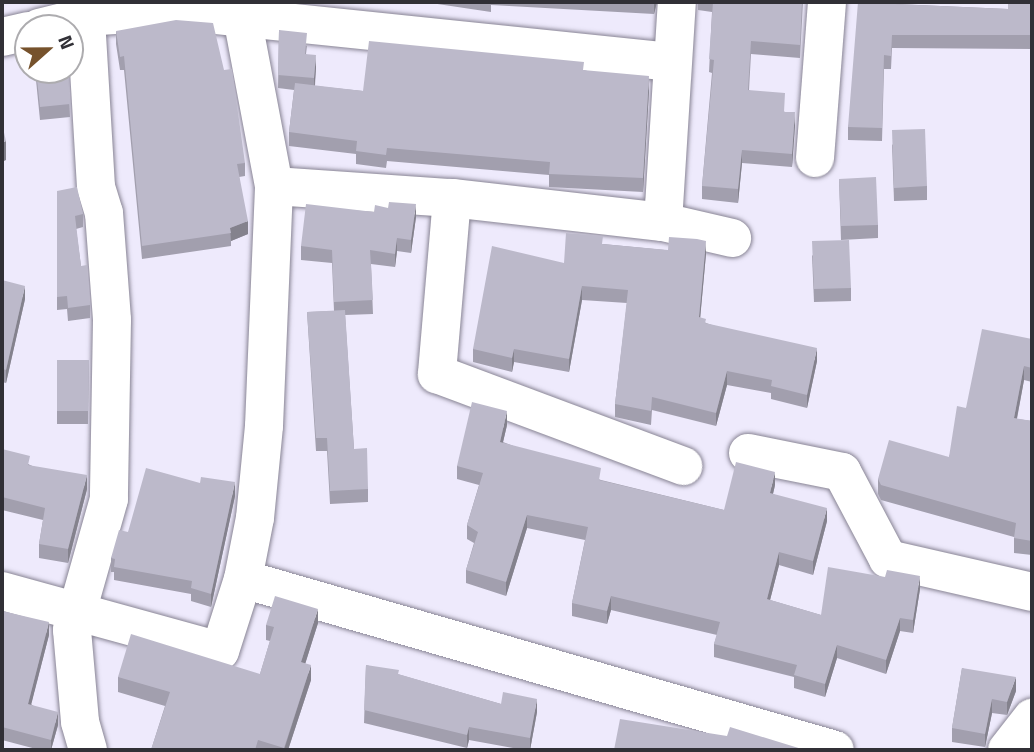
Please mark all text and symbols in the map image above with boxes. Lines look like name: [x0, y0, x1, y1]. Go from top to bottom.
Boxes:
north arrow: [14, 14, 84, 84]
text: N: [51, 31, 83, 53]

